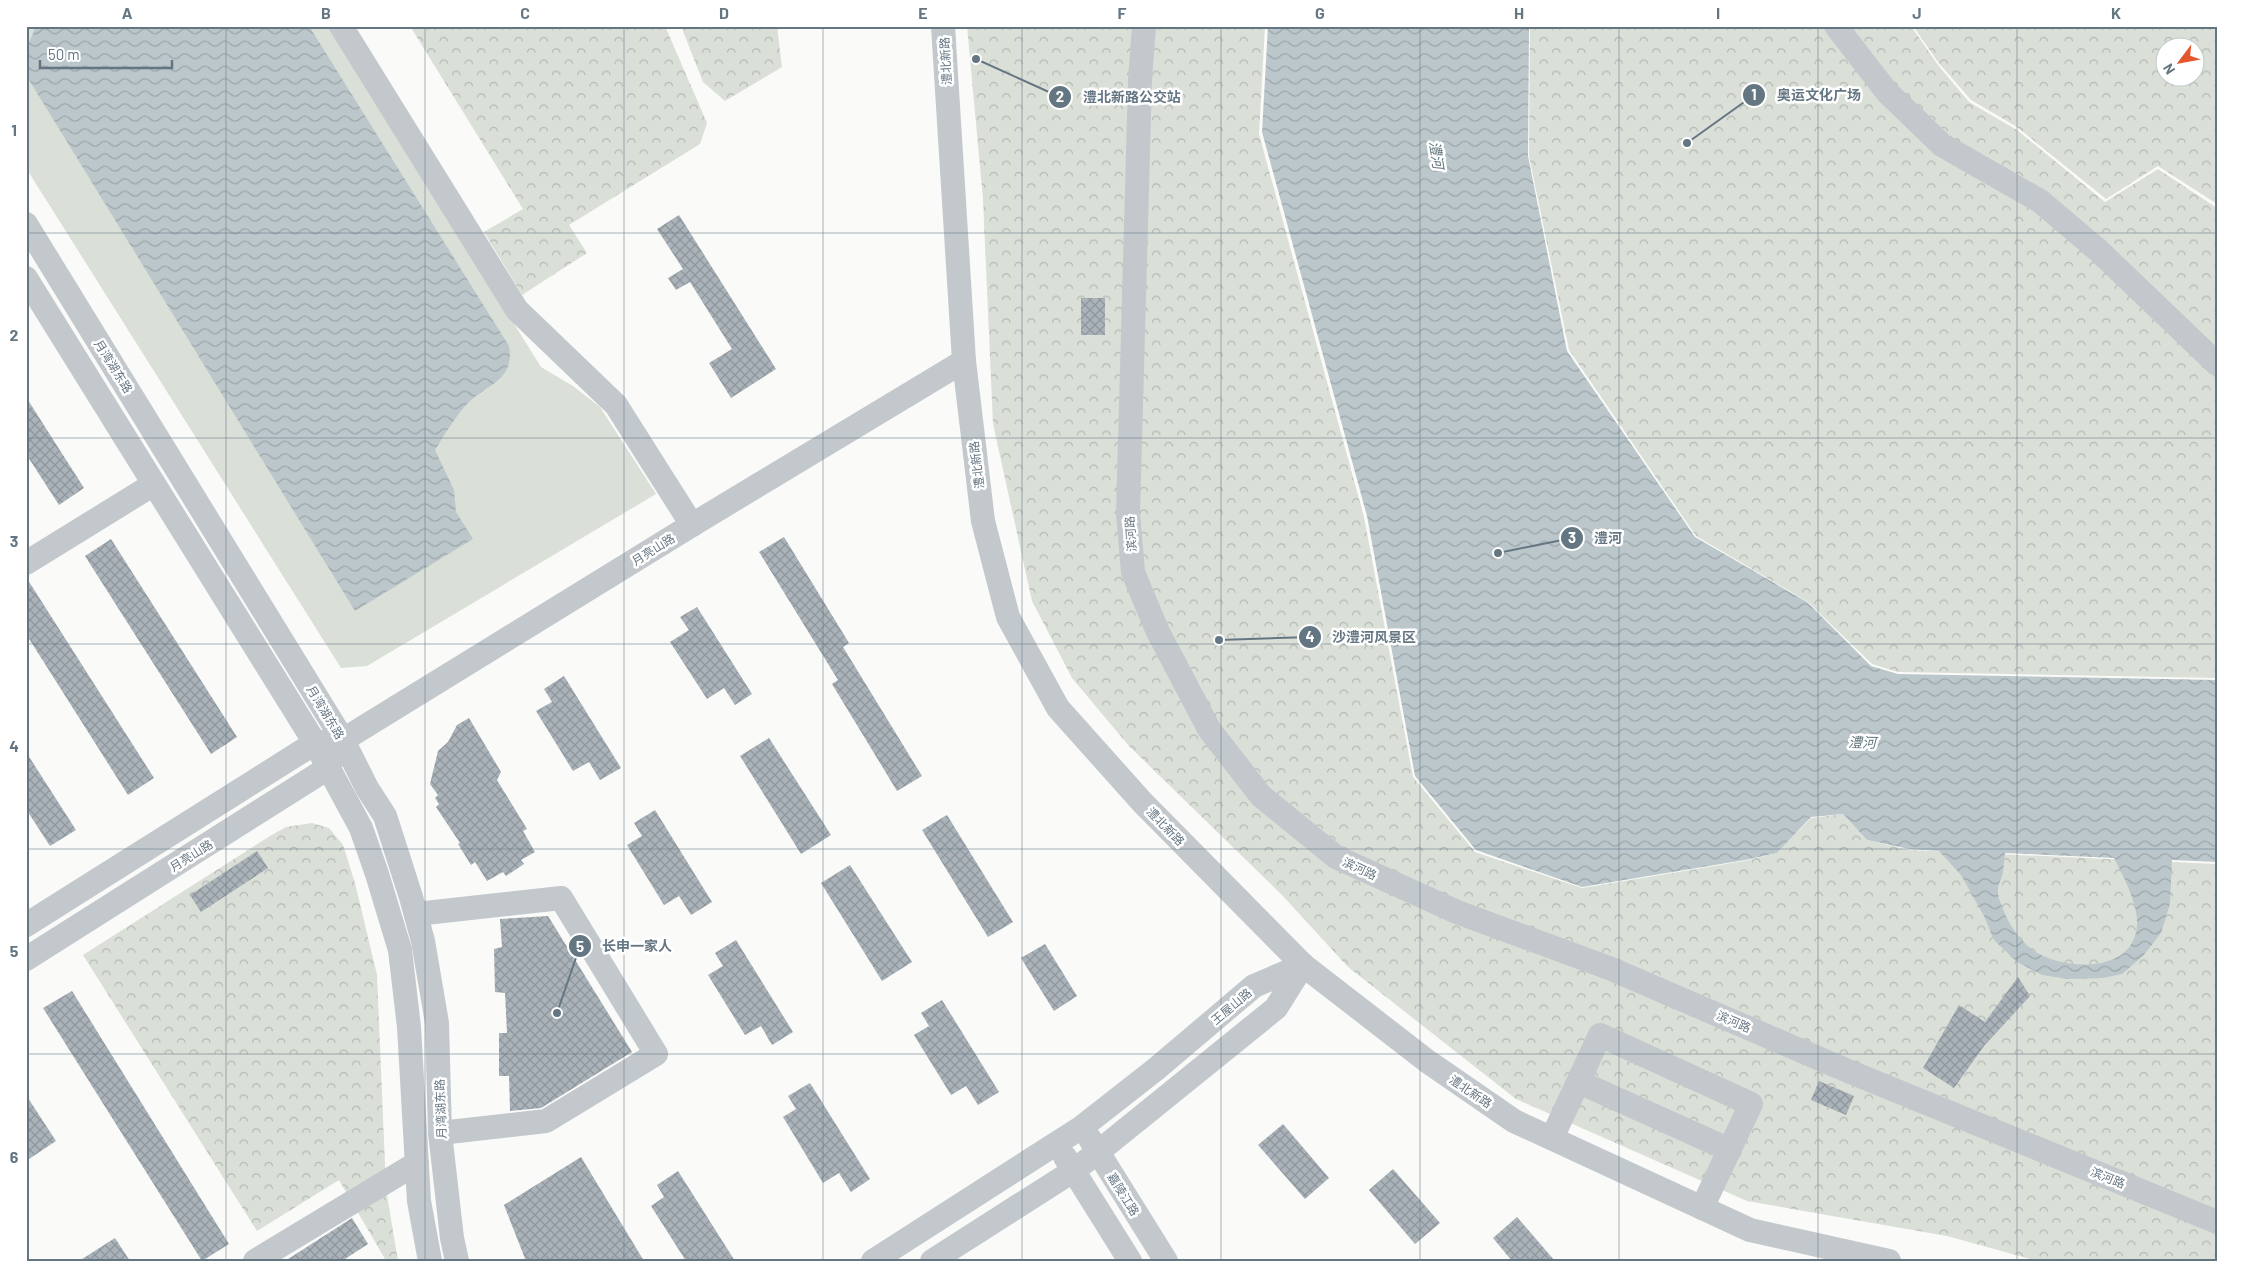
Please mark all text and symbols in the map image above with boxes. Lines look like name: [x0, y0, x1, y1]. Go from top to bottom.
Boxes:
text: A: [122, 3, 133, 22]
text: B: [321, 3, 331, 22]
text: C: [520, 3, 530, 22]
text: D: [719, 3, 729, 22]
text: E: [918, 3, 928, 22]
text: F: [1118, 3, 1127, 22]
text: G: [1315, 3, 1325, 22]
text: H: [1514, 3, 1524, 22]
text: I: [1716, 3, 1720, 22]
text: J: [1912, 3, 1922, 22]
text: K: [2111, 3, 2121, 22]
street label: 澧北新路: [937, 37, 953, 85]
scale bar: [40, 38, 172, 70]
north arrow: [2156, 38, 2206, 88]
text: 50 m: [48, 45, 80, 63]
text: N: [2159, 61, 2178, 78]
callout: 奥运文化广场: [1742, 80, 1871, 109]
callout: 澧北新路公交站: [1048, 82, 1191, 111]
text: 1: [1751, 85, 1757, 103]
text: 奥运文化广场: [1777, 86, 1861, 103]
text: 2: [1056, 87, 1064, 105]
text: 澧北新路公交站: [1083, 88, 1181, 105]
text: 1: [11, 120, 17, 139]
water label: 澧河: [1426, 140, 1448, 173]
text: 2: [10, 325, 19, 344]
street label: 月湾湖东路: [92, 337, 136, 395]
street label: 澧北新路: [966, 440, 986, 490]
street label: 滨河路: [1122, 516, 1138, 552]
callout: 澧河: [1559, 524, 1632, 553]
text: 3: [1568, 528, 1576, 546]
text: 澧河: [1594, 529, 1622, 546]
street label: 月亮山路: [629, 530, 677, 568]
text: 3: [10, 531, 18, 550]
callout: 沙澧河风景区: [1297, 623, 1426, 652]
text: 4: [1305, 627, 1315, 645]
text: 沙澧河风景区: [1332, 628, 1416, 645]
street label: 月湾湖东路: [305, 683, 347, 741]
water label: 澧河: [1848, 733, 1879, 751]
text: 4: [9, 736, 19, 755]
street label: 澧北新路: [1144, 804, 1188, 848]
street label: 月亮山路: [167, 836, 215, 874]
street label: 滨河路: [1341, 854, 1379, 882]
callout: 长申一家人: [567, 932, 682, 961]
text: 5: [576, 937, 584, 955]
text: 长申一家人: [602, 937, 672, 954]
text: 5: [10, 941, 19, 960]
street label: 王屋山路: [1208, 985, 1254, 1027]
street label: 滨河路: [1715, 1008, 1753, 1034]
street label: 澧北新路: [1447, 1072, 1495, 1110]
street label: 月湾湖东路: [432, 1079, 448, 1139]
text: 6: [10, 1147, 19, 1166]
street label: 滨河路: [2089, 1164, 2127, 1190]
street label: 嘉陵江路: [1105, 1170, 1143, 1218]

